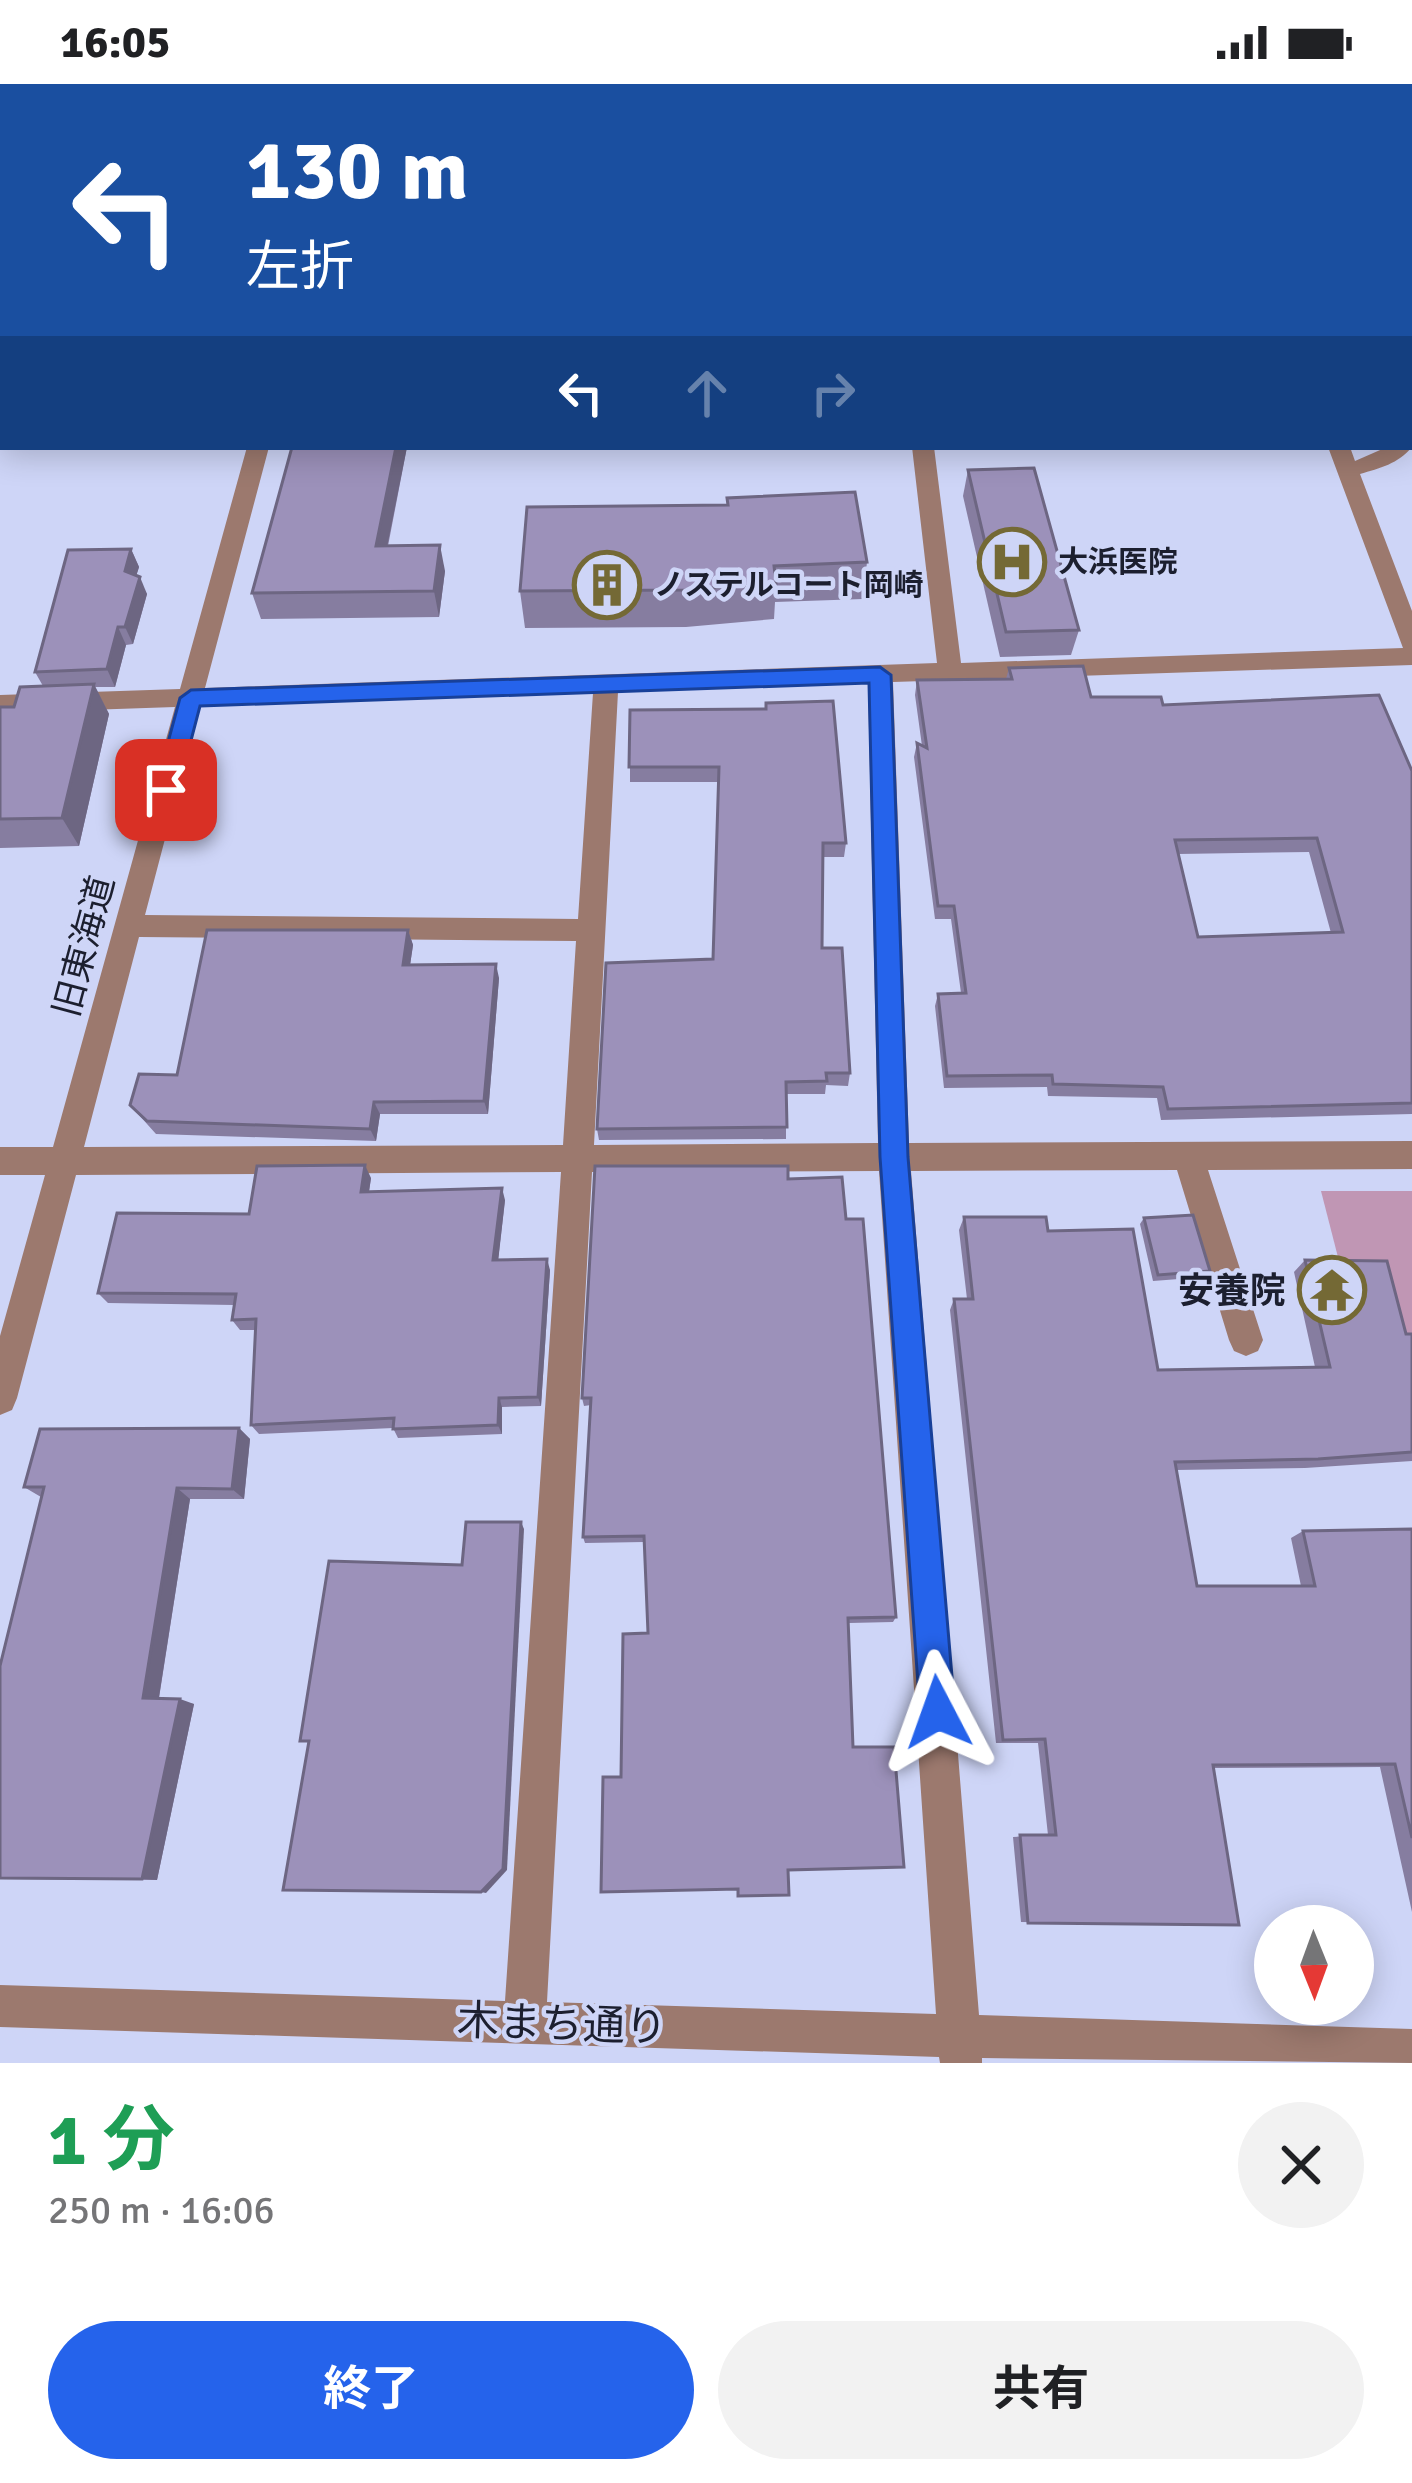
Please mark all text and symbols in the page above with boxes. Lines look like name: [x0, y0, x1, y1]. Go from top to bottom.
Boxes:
text: 16:05: [60, 15, 170, 70]
text: 130 m: [246, 119, 468, 223]
icon: left: [48, 132, 204, 288]
text: 左折: [246, 234, 354, 301]
icon: left: [548, 360, 614, 426]
icon: ahead: [674, 360, 740, 426]
icon: right: [800, 360, 866, 426]
hospital icon: 大浜医院: [977, 527, 1047, 597]
place label: 大浜医院: [1058, 544, 1178, 581]
building icon: ノステルコート岡崎: [572, 550, 642, 620]
place label: ノステルコート岡崎: [654, 567, 923, 604]
pin: [115, 739, 217, 841]
icon: arrive: [133, 757, 199, 823]
street label: 旧東海道: [44, 871, 125, 1022]
temple icon: 安養院: [1297, 1255, 1367, 1325]
place label: 安養院: [1178, 1269, 1286, 1314]
position arrow: [875, 1649, 1001, 1775]
north arrow: [1254, 1905, 1374, 2025]
map controls: [1254, 1905, 1374, 2025]
street label: 木まち通り: [456, 1995, 668, 2054]
text: 1 分: [48, 2096, 175, 2185]
button: close: [1238, 2102, 1364, 2228]
text: 250 m · 16:06: [48, 2186, 275, 2234]
button: 終了: [48, 2321, 694, 2459]
button: 共有: [718, 2321, 1364, 2459]

